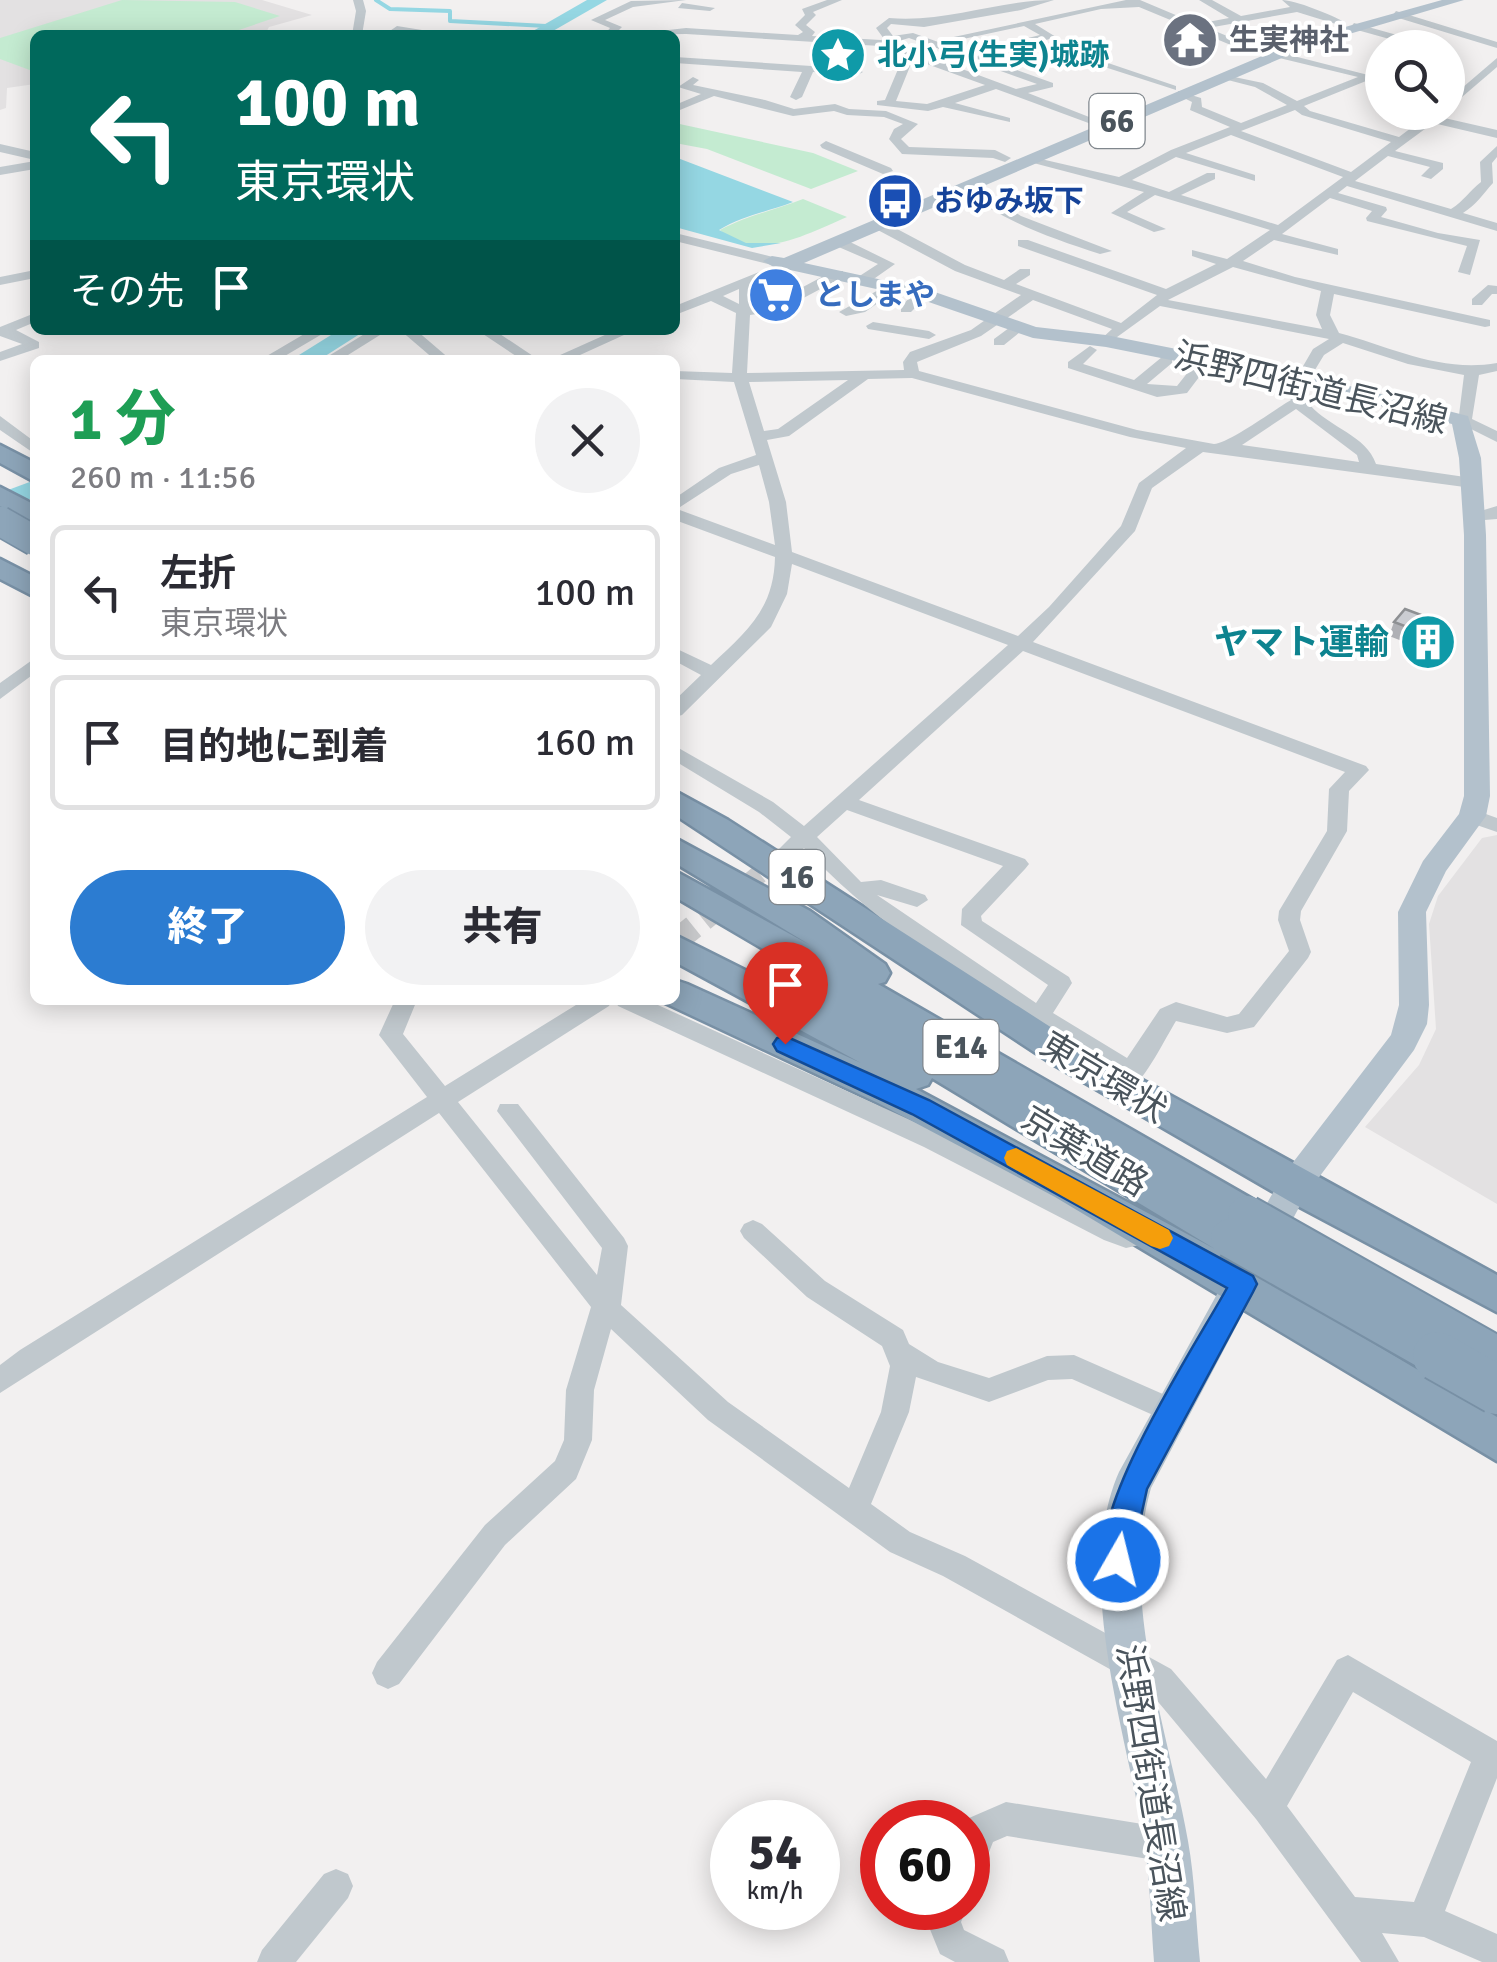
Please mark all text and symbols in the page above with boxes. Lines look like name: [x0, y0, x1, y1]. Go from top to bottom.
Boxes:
temple icon: 生実神社: [1160, 10, 1220, 70]
place label: 生実神社: [1229, 22, 1349, 59]
place icon: 北小弓(生実)城跡: [808, 25, 868, 85]
map controls: [1365, 30, 1465, 130]
button: search: [1365, 30, 1465, 130]
place label: 北小弓(生実)城跡: [877, 37, 1110, 74]
text: 100 m: [235, 59, 420, 145]
icon: left: [70, 70, 200, 200]
road number: 66: [1090, 94, 1144, 148]
text: 東京環状: [235, 155, 415, 210]
bus stop icon: おゆみ坂下: [865, 171, 925, 231]
place label: おゆみ坂下: [934, 183, 1084, 220]
icon: arrive: [204, 260, 259, 315]
supermarket icon: としまや: [746, 265, 806, 325]
text: その先: [70, 268, 184, 315]
place label: としまや: [815, 277, 935, 314]
street label: 浜野四街道長沼線: [1170, 334, 1452, 443]
text: 1 分: [70, 383, 176, 457]
button: close: [535, 388, 640, 493]
text: 260 m · 11:56: [70, 458, 256, 497]
text: 左折: [160, 550, 236, 597]
icon: left: [75, 565, 130, 620]
text: 100 m: [535, 569, 635, 616]
text: 東京環状: [160, 604, 288, 643]
building icon: ヤマト運輸: [1398, 612, 1458, 672]
place label: ヤマト運輸: [1214, 621, 1389, 664]
icon: arrive: [75, 715, 130, 770]
text: 160 m: [535, 719, 635, 766]
text: 目的地に到着: [160, 723, 388, 770]
road number: 16: [770, 850, 824, 904]
button: 終了: [70, 870, 345, 985]
button: 共有: [365, 870, 640, 985]
pin: [743, 942, 828, 1045]
icon: arrive: [758, 957, 813, 1012]
road number: E14: [924, 1020, 998, 1074]
street label: 東京環状: [1033, 1023, 1175, 1132]
street label: 京葉道路: [1014, 1097, 1156, 1206]
position arrow: [1066, 1508, 1170, 1612]
street label: 浜野四街道長沼線: [1107, 1641, 1194, 1925]
speed limit sign: 60: [860, 1800, 990, 1930]
text: 54: [748, 1822, 802, 1884]
text: km/h: [747, 1875, 803, 1906]

